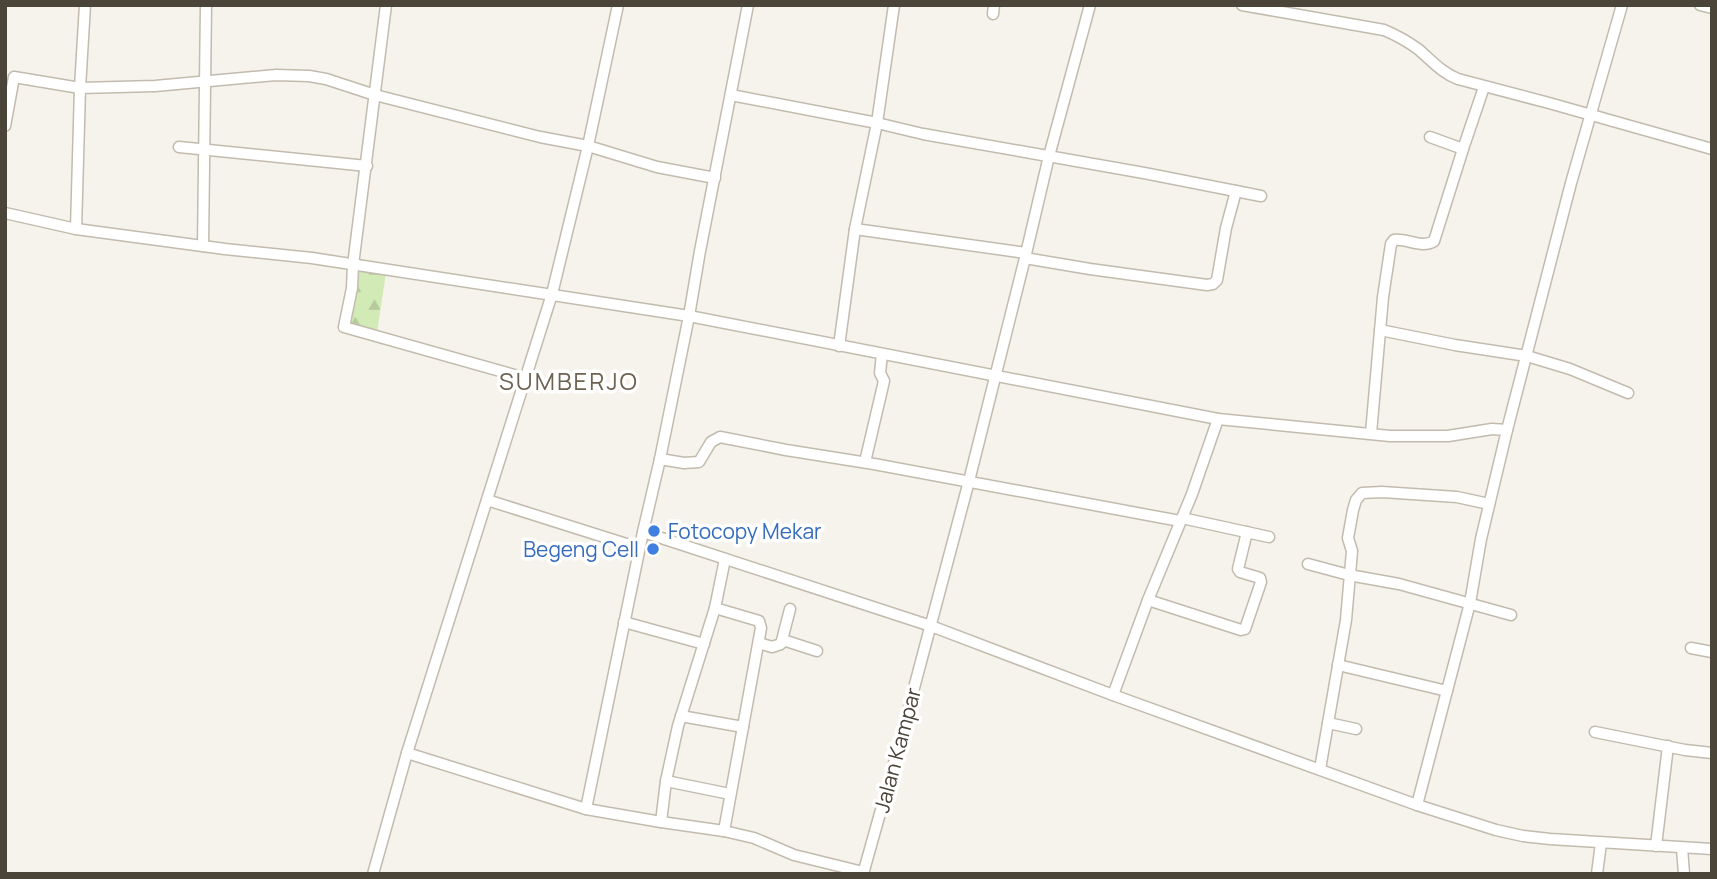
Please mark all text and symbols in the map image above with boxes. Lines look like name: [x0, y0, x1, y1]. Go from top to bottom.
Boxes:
district label: SUMBERJO: [499, 364, 639, 397]
place label: Fotocopy Mekar: [668, 517, 822, 545]
marker: Fotocopy Mekar: [646, 523, 662, 539]
place label: Begeng Cell: [523, 535, 639, 563]
marker: Begeng Cell: [645, 541, 661, 557]
street label: Jalan Kampar: [867, 684, 927, 816]

